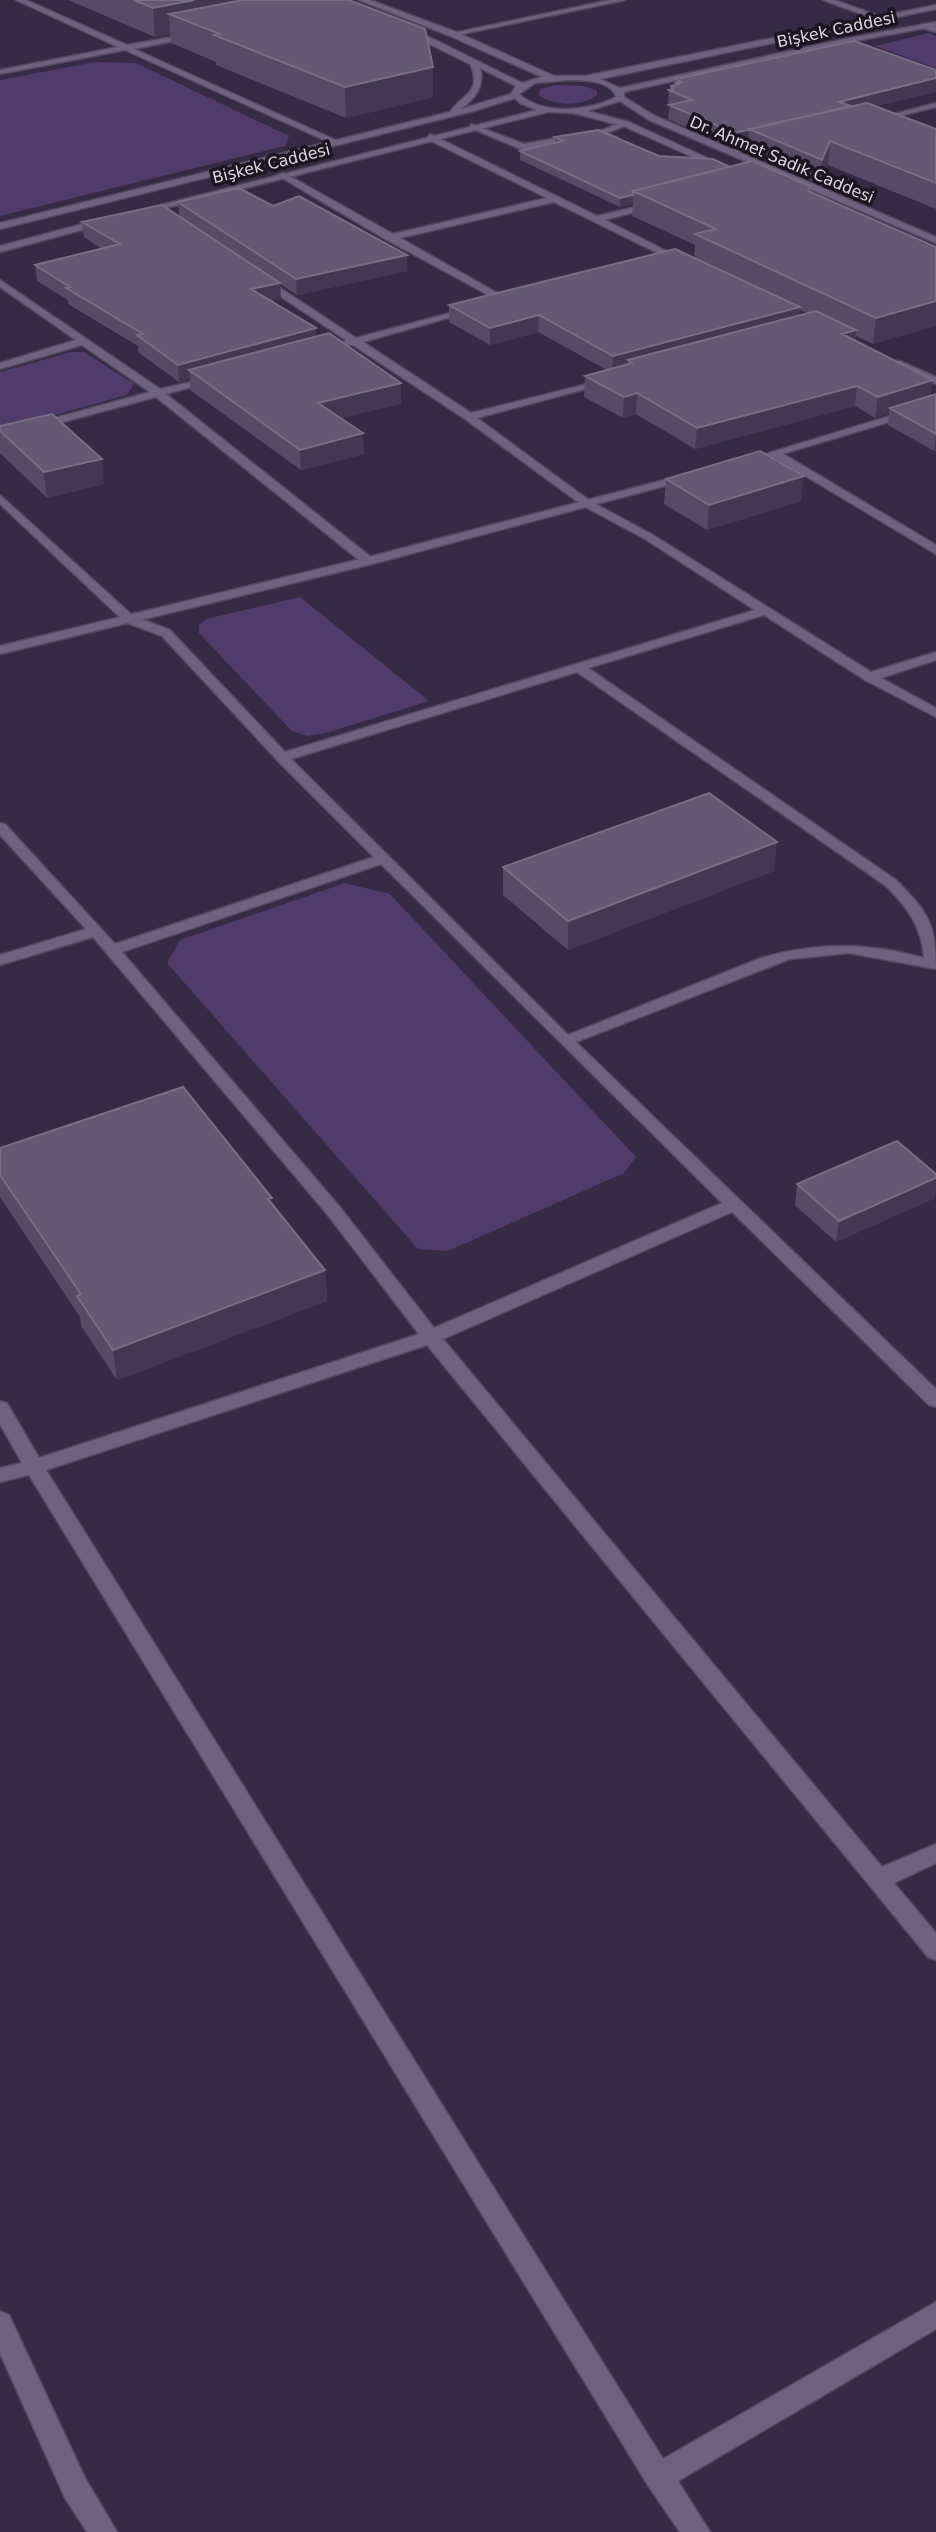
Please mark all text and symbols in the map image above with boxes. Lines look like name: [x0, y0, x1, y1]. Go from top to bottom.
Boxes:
street label: Bişkek Caddesi: [775, 8, 897, 51]
street label: Dr. Ahmet Sadık Caddesi: [687, 112, 877, 207]
street label: Bişkek Caddesi: [210, 140, 332, 187]

